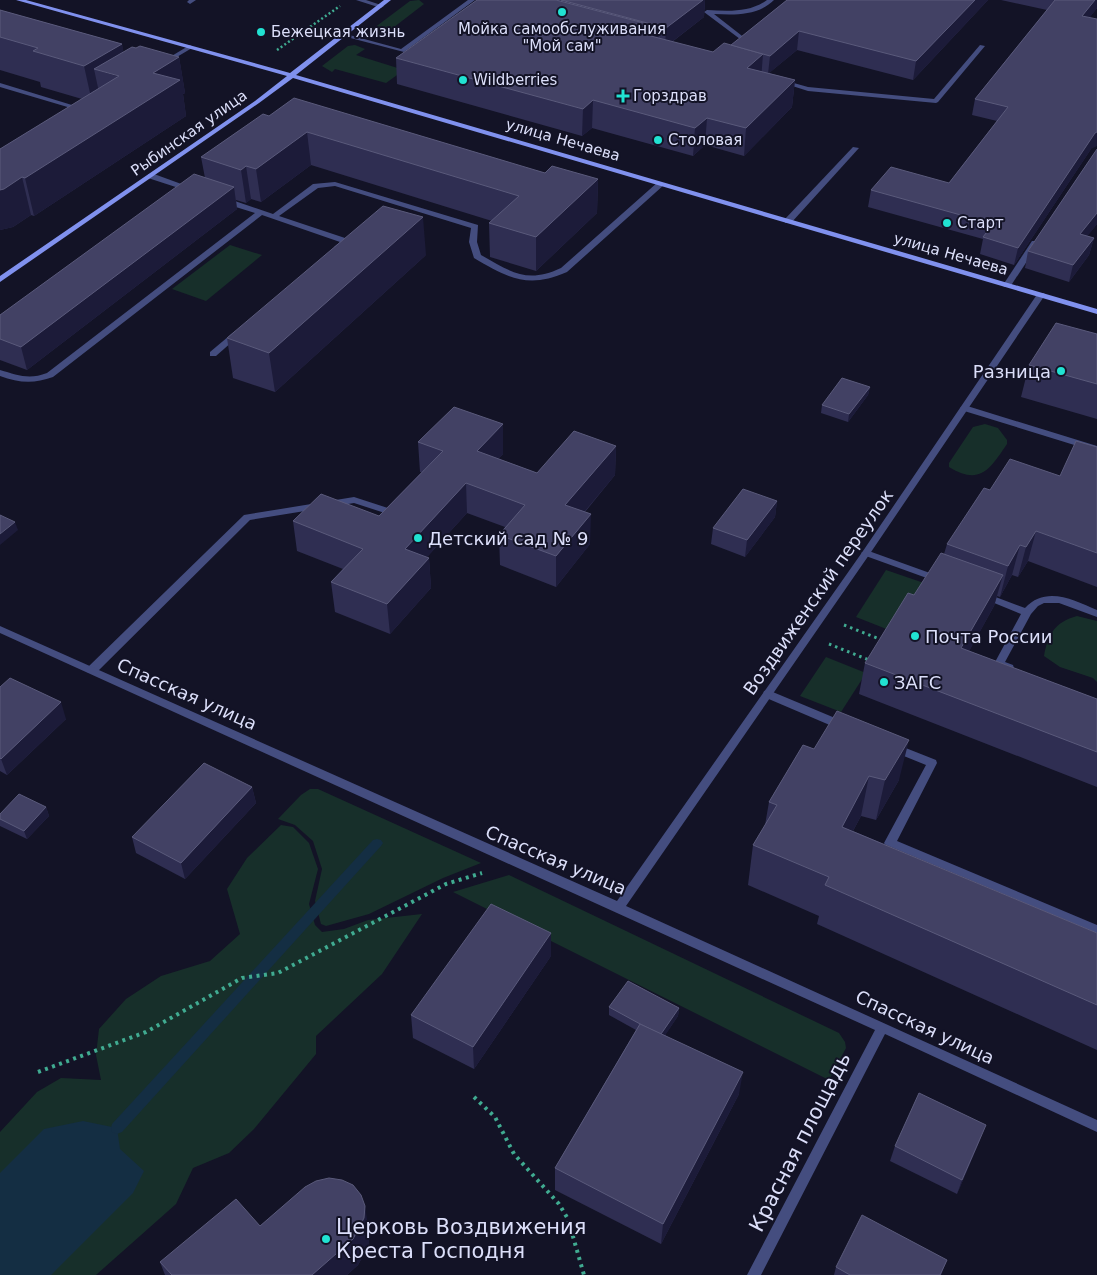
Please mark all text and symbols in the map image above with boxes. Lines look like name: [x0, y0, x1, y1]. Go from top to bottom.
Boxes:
marker: Мойка самообслуживания "Мой сам": [556, 6, 568, 18]
place label: Мойка самообслуживания "Мой сам": [458, 20, 666, 55]
place label: Бежецкая жизнь: [271, 23, 405, 41]
marker: Бежецкая жизнь: [255, 26, 267, 38]
place label: Wildberries: [473, 71, 558, 89]
marker: Wildberries: [457, 74, 469, 86]
street label: Рыбинская улица: [127, 86, 251, 180]
place label: Горздрав: [633, 87, 707, 105]
marker: Горздрав: [617, 90, 629, 102]
street label: улица Нечаева: [504, 115, 622, 165]
place label: Столовая: [668, 131, 742, 149]
marker: Столовая: [652, 134, 664, 146]
place label: Старт: [957, 214, 1004, 232]
marker: Старт: [941, 217, 953, 229]
street label: улица Нечаева: [892, 229, 1010, 279]
place label: Разница: [973, 361, 1051, 382]
marker: Разница: [1055, 365, 1067, 377]
street label: Воздвиженский переулок: [739, 485, 897, 699]
place label: Детский сад № 9: [428, 528, 589, 549]
marker: Детский сад № 9: [412, 532, 424, 544]
place label: Почта России: [925, 626, 1052, 647]
marker: Почта России: [909, 630, 921, 642]
street label: Спасская улица: [114, 654, 260, 734]
place label: ЗАГС: [894, 672, 941, 693]
marker: ЗАГС: [878, 676, 890, 688]
street label: Спасская улица: [483, 821, 629, 899]
street label: Спасская улица: [852, 986, 998, 1068]
street label: Красная площадь: [744, 1048, 856, 1236]
place label: Церковь Воздвижения Креста Господня: [336, 1215, 586, 1263]
marker: Церковь Воздвижения Креста Господня: [320, 1233, 332, 1245]

